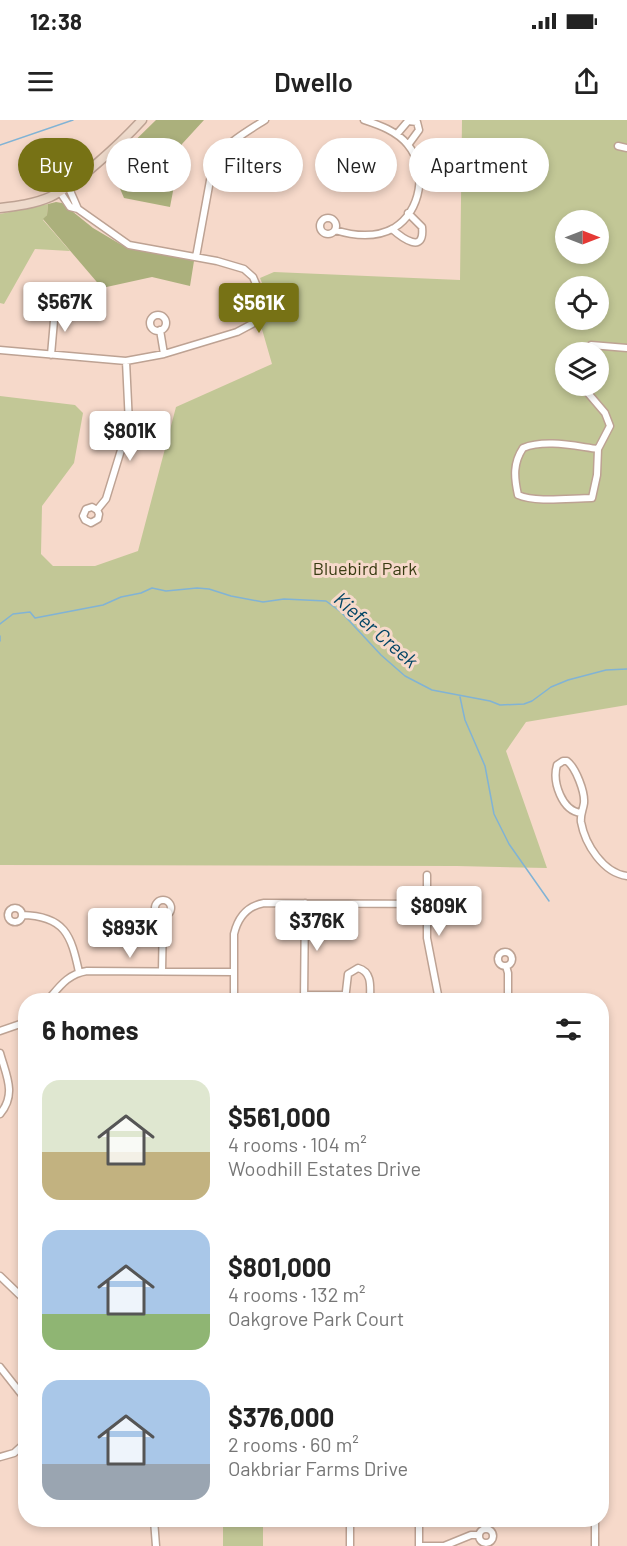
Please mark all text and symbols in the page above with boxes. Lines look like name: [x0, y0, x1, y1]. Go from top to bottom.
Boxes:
text: 12:38: [30, 8, 82, 34]
icon: menu: [24, 65, 57, 98]
text: Dwello: [274, 65, 353, 97]
icon: share: [570, 65, 603, 98]
chip: Buy: [18, 138, 94, 192]
chip: Rent: [106, 138, 191, 192]
chip: Filters: [203, 138, 303, 192]
chip: New: [315, 138, 397, 192]
chip: Apartment: [409, 138, 549, 192]
north arrow: [555, 210, 609, 264]
map controls: [555, 210, 609, 396]
button: locate: [555, 276, 609, 330]
pin: $567K: [23, 282, 107, 333]
pin: $561K: [217, 283, 301, 334]
text: $567K: [37, 289, 93, 313]
text: $561K: [233, 290, 285, 314]
button: layers: [555, 342, 609, 396]
pin: $801K: [88, 411, 172, 462]
text: $801K: [103, 418, 157, 442]
park label: Bluebird Park: [313, 557, 417, 579]
water label: Kiefer Creek: [330, 586, 424, 672]
pin: $809K: [397, 886, 481, 937]
text: $809K: [411, 893, 467, 917]
pin: $376K: [275, 901, 359, 952]
pin: $893K: [88, 908, 172, 959]
text: $376K: [289, 908, 345, 932]
text: $893K: [102, 915, 158, 939]
icon: filters: [552, 1013, 585, 1046]
text: 6 homes: [42, 1014, 139, 1045]
text: $561,000: [228, 1101, 331, 1132]
icon: home: [90, 1104, 162, 1176]
text: 4 rooms · 104 m²: [228, 1132, 367, 1156]
text: Woodhill Estates Drive: [228, 1156, 421, 1180]
text: $801,000: [228, 1251, 331, 1282]
icon: home: [90, 1254, 162, 1326]
text: 4 rooms · 132 m²: [228, 1282, 365, 1306]
text: Oakgrove Park Court: [228, 1306, 404, 1330]
text: $376,000: [228, 1401, 334, 1432]
icon: home: [90, 1404, 162, 1476]
text: 2 rooms · 60 m²: [228, 1432, 359, 1456]
text: Oakbriar Farms Drive: [228, 1456, 408, 1480]

